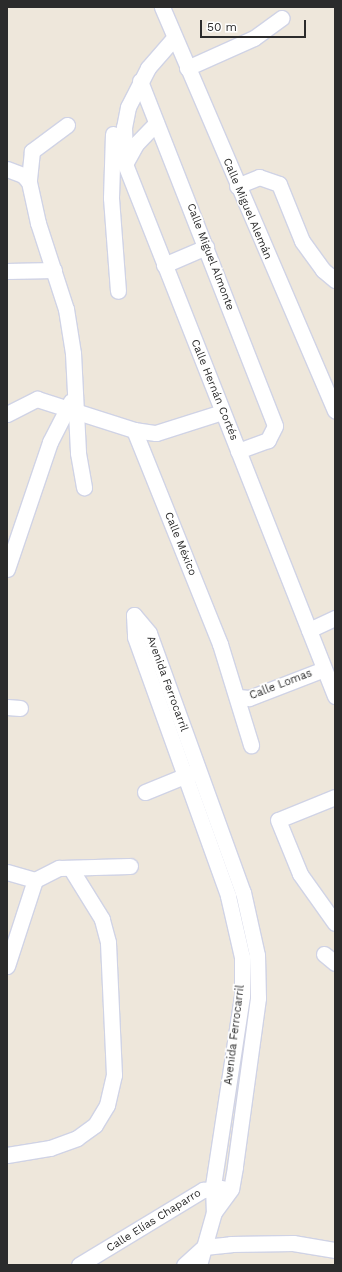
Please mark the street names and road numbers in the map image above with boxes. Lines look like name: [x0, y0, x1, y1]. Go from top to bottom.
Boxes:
street label: Calle Miguel Alemán: [220, 156, 274, 262]
street label: Calle Miguel Almonte: [183, 201, 237, 313]
street label: Calle Hernán Cortés: [188, 337, 240, 443]
street label: Calle México: [161, 510, 199, 578]
street label: Avenida Ferrocarril: [144, 634, 190, 734]
street label: Calle Lomas: [248, 667, 314, 703]
street label: Avenida Ferrocarril: [222, 984, 248, 1086]
street label: Calle Elías Chaparro: [104, 1187, 204, 1255]

